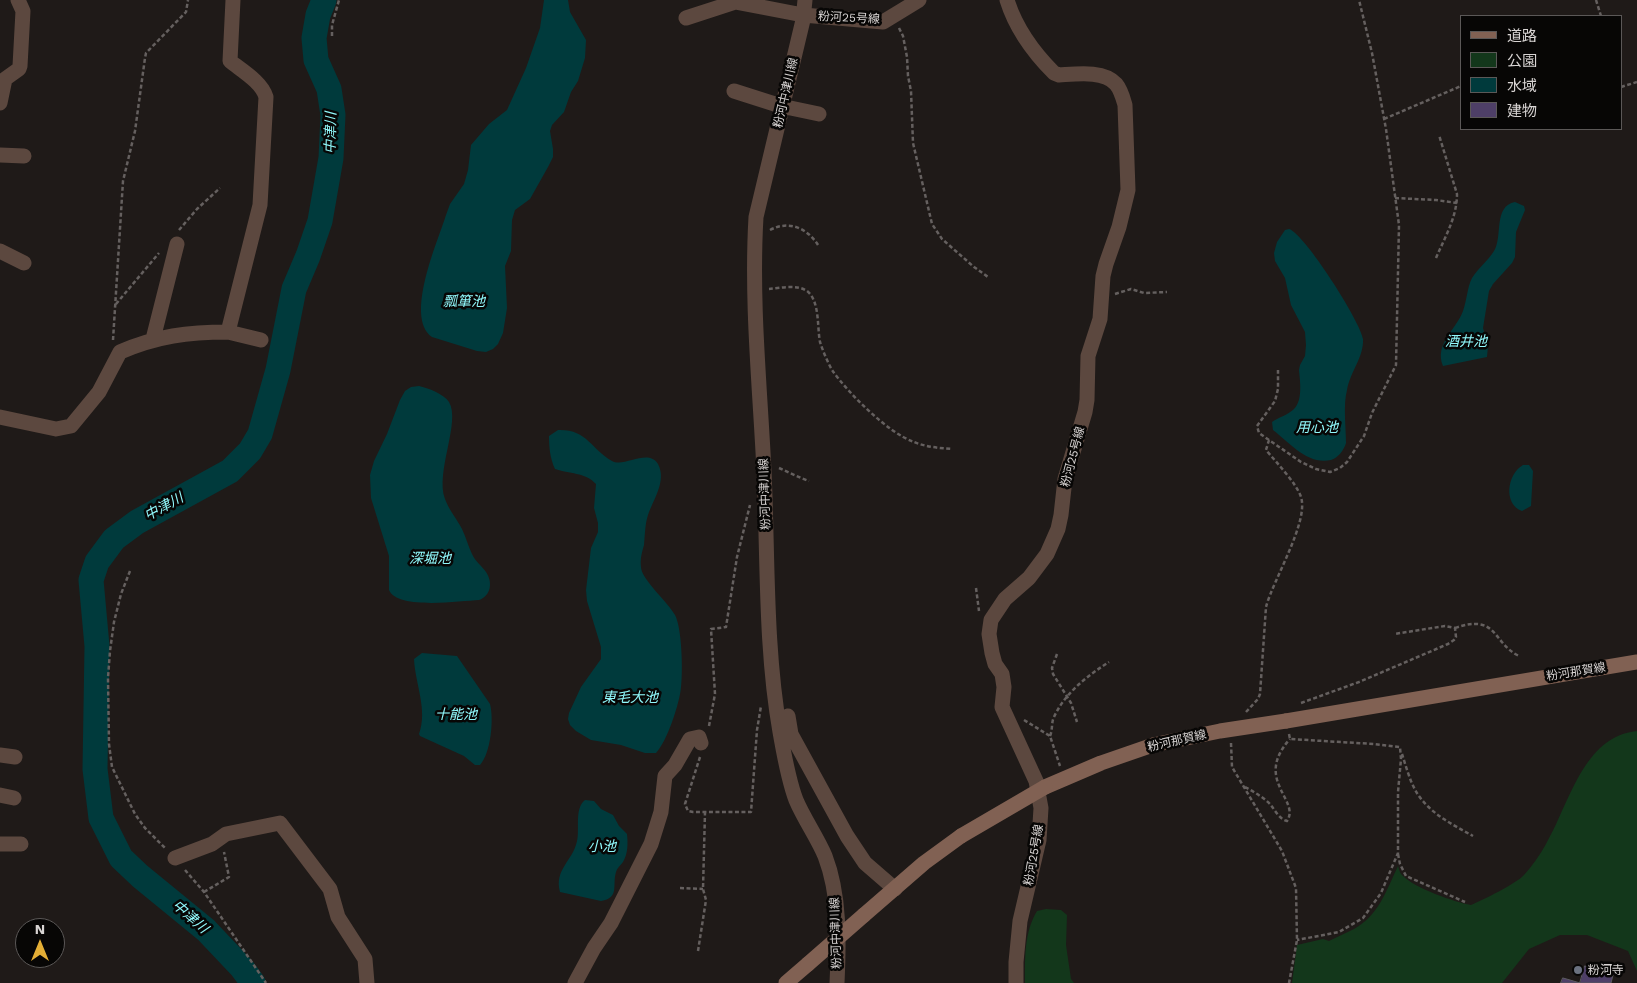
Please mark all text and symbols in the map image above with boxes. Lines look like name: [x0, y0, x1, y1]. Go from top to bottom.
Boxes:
street label: 粉河25号線: [818, 9, 880, 27]
legend: [1460, 15, 1622, 130]
text: 道路: [1507, 27, 1537, 45]
text: 公園: [1507, 52, 1537, 70]
street label: 粉河中津川線: [771, 56, 801, 130]
text: 水域: [1507, 77, 1537, 95]
text: 建物: [1507, 102, 1537, 120]
water label: 中津川: [322, 112, 340, 154]
water label: 瓢箪池: [443, 294, 485, 310]
water label: 酒井池: [1445, 334, 1487, 350]
water label: 用心池: [1296, 420, 1338, 436]
street label: 粉河25号線: [1058, 425, 1088, 489]
street label: 粉河中津川線: [757, 458, 773, 530]
water label: 中津川: [142, 489, 186, 525]
water label: 深堀池: [409, 551, 451, 567]
street label: 粉河那賀線: [1545, 660, 1607, 684]
water label: 東毛大池: [602, 690, 658, 706]
water label: 十能池: [435, 707, 477, 723]
street label: 粉河那賀線: [1146, 727, 1208, 755]
street label: 粉河25号線: [1022, 823, 1046, 887]
water label: 小池: [588, 839, 616, 855]
water label: 中津川: [169, 897, 211, 937]
street label: 粉河中津川線: [828, 897, 844, 969]
north arrow: [15, 918, 65, 968]
text: N: [35, 921, 45, 937]
place label: 粉河寺: [1588, 963, 1624, 977]
marker: 粉河寺: [1572, 964, 1584, 976]

